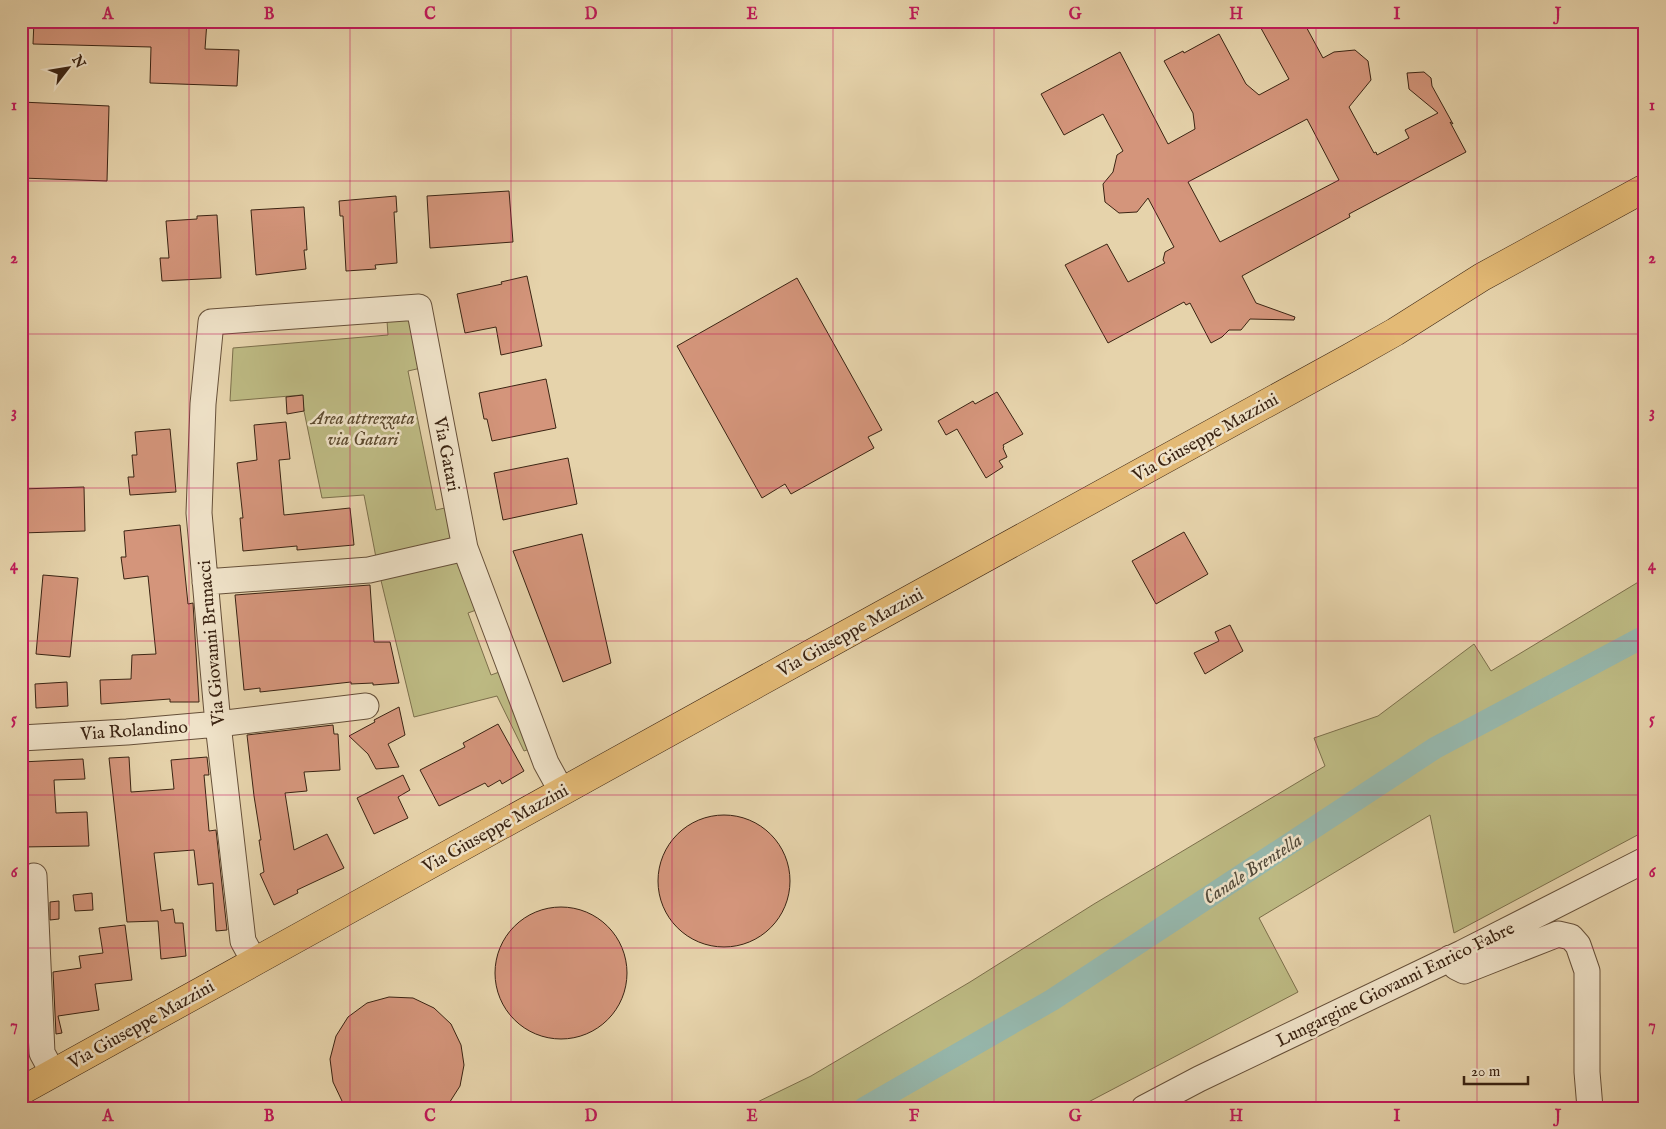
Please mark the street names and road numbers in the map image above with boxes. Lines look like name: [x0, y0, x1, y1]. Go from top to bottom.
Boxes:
street label: Via Giuseppe Mazzini: [1128, 389, 1283, 488]
street label: Via Gatari: [427, 414, 464, 494]
street label: Via Giovanni Brunacci: [194, 559, 231, 728]
street label: Via Giuseppe Mazzini: [773, 584, 928, 683]
street label: Via Rolandino: [79, 716, 189, 747]
street label: Via Giuseppe Mazzini: [418, 780, 573, 879]
street label: Lungargine Giovanni Enrico Fabre: [1273, 917, 1519, 1053]
street label: Via Giuseppe Mazzini: [64, 976, 219, 1075]

